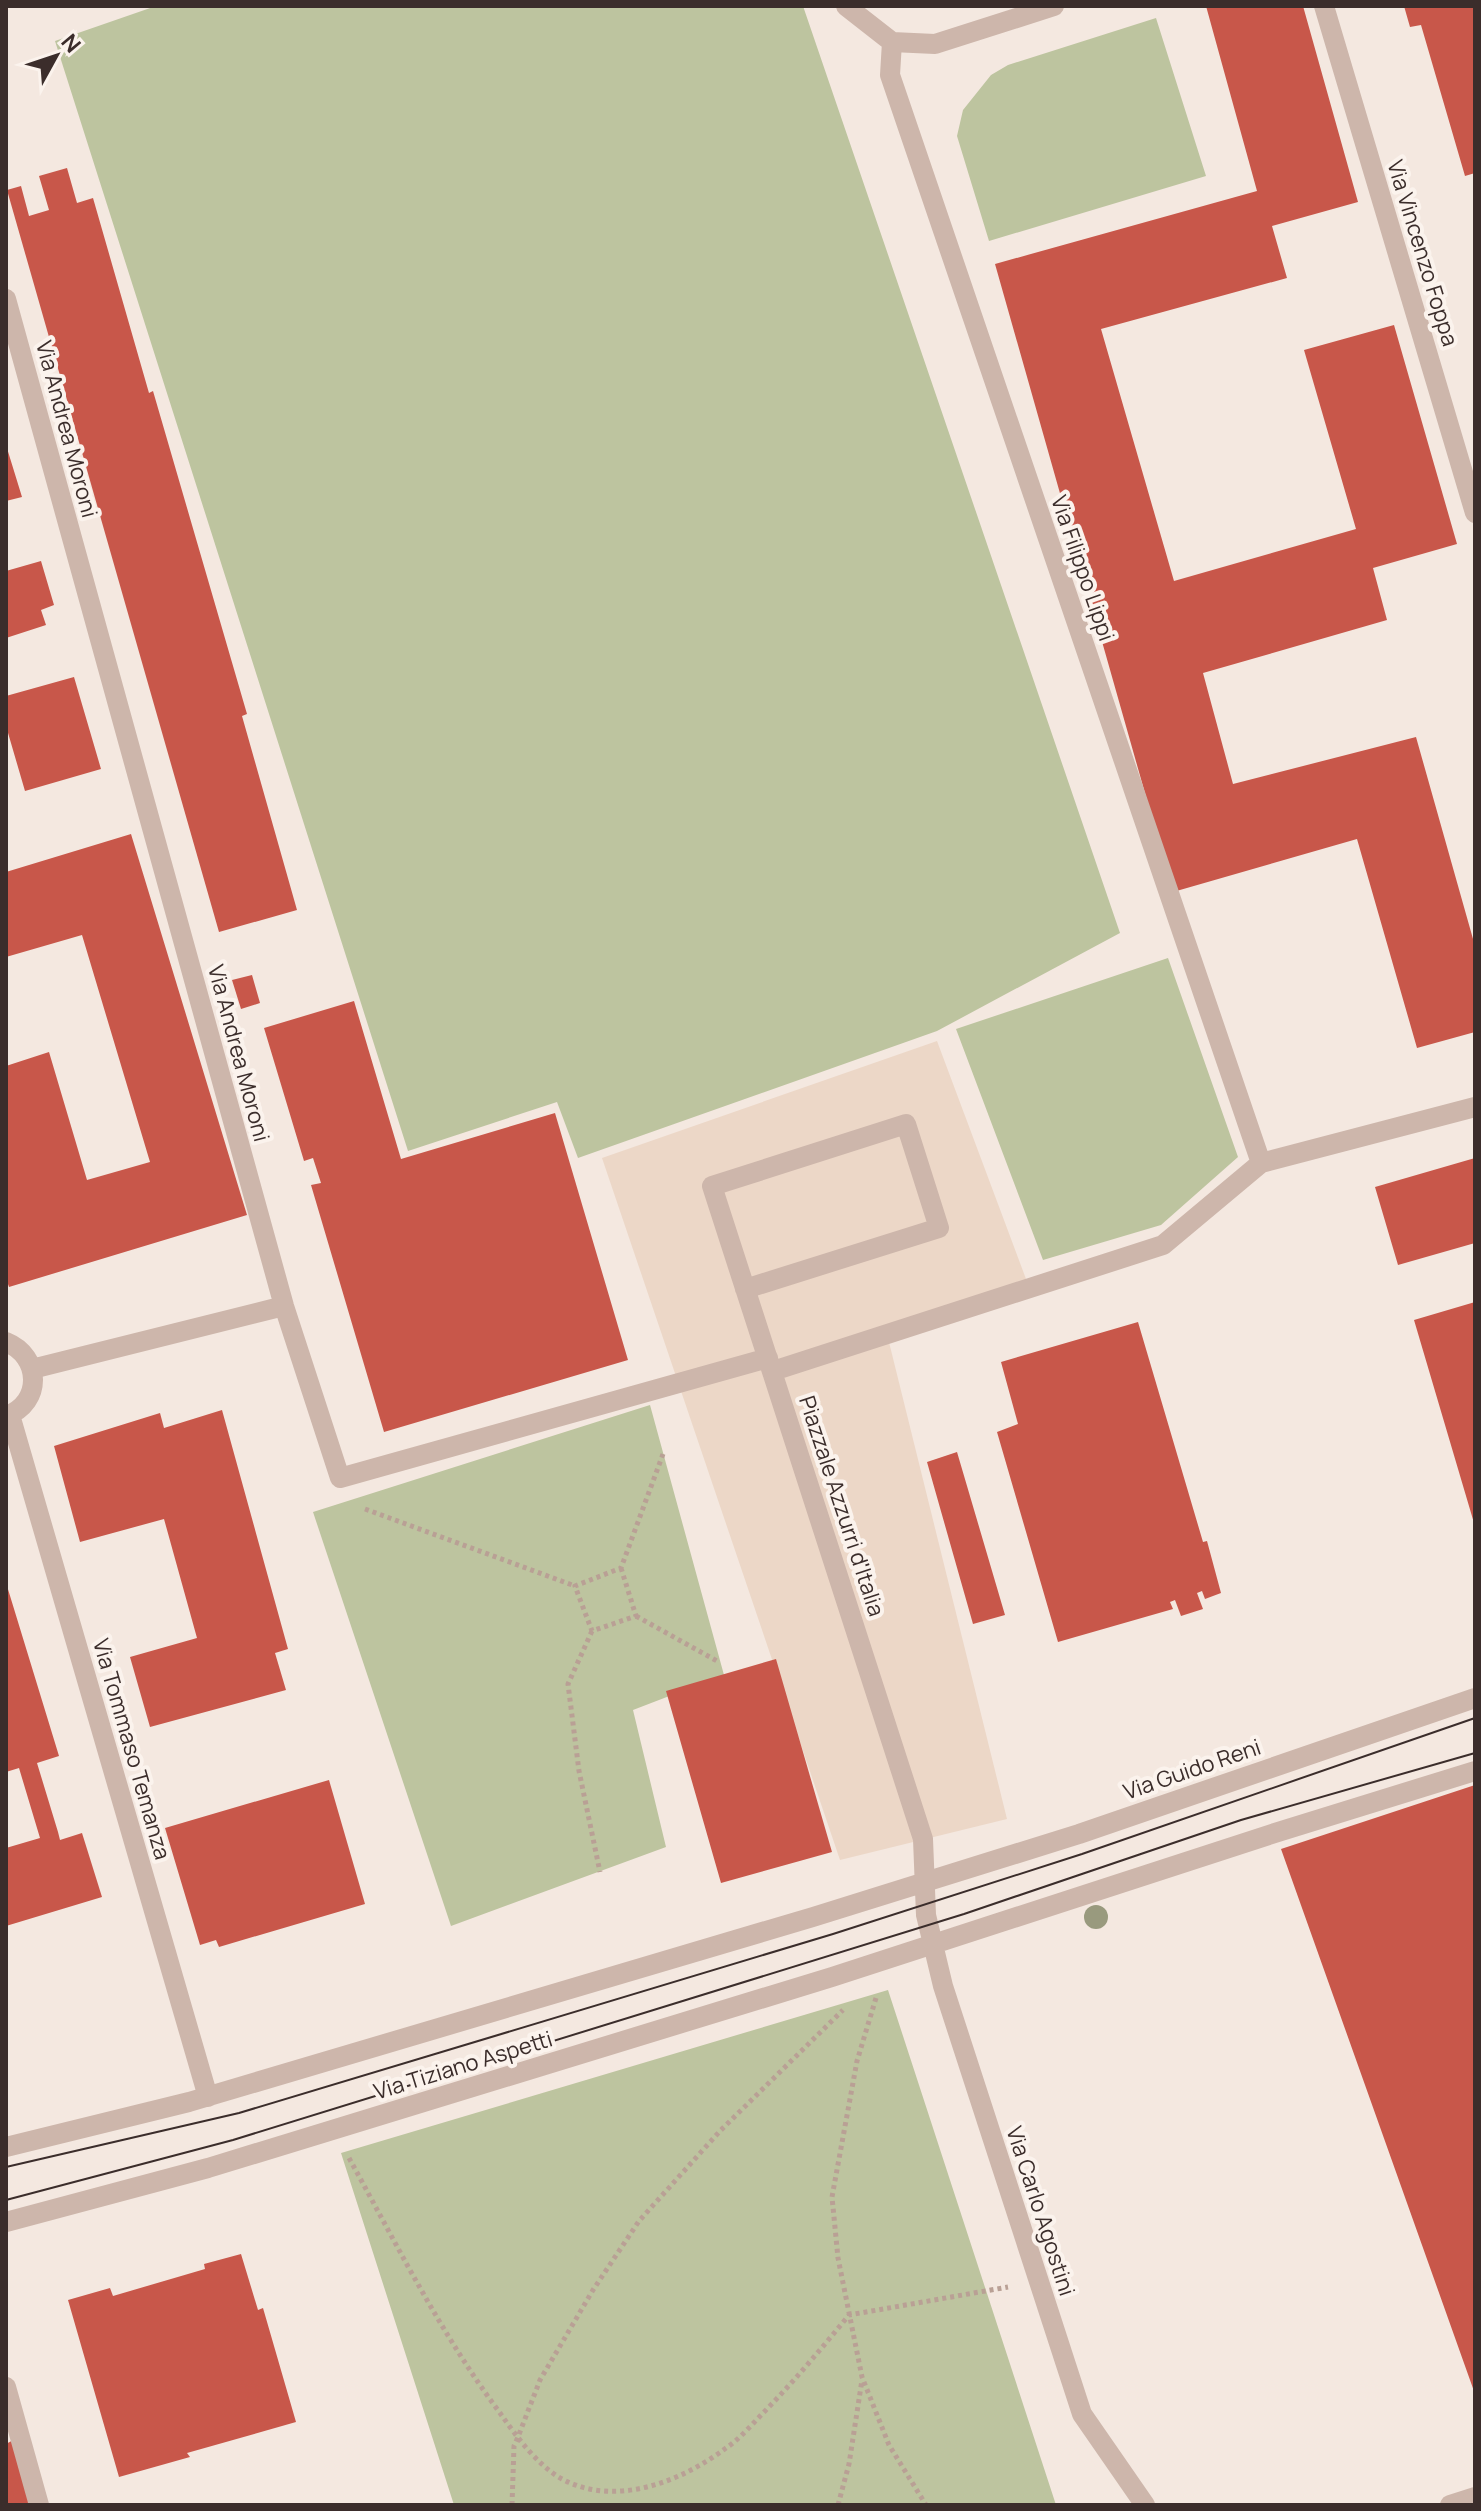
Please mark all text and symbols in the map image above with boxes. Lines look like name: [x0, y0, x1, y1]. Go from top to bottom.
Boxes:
north arrow: [16, 16, 96, 96]
text: N: [55, 27, 88, 59]
street label: Via Vincenzo Foppa: [1380, 156, 1466, 350]
street label: Via Andrea Moroni: [29, 337, 105, 521]
street label: Via Filippo Lippi: [1044, 491, 1122, 645]
street label: Via Andrea Moroni: [201, 961, 277, 1145]
street label: Piazzale Azzurri d'Italia: [792, 1392, 892, 1620]
street label: Via Tommaso Temanza: [86, 1635, 178, 1863]
street label: Via Guido Reni: [1119, 1731, 1265, 1807]
street label: Via Tiziano Aspetti: [370, 2024, 556, 2106]
street label: Via Carlo Agostini: [999, 2122, 1083, 2300]

